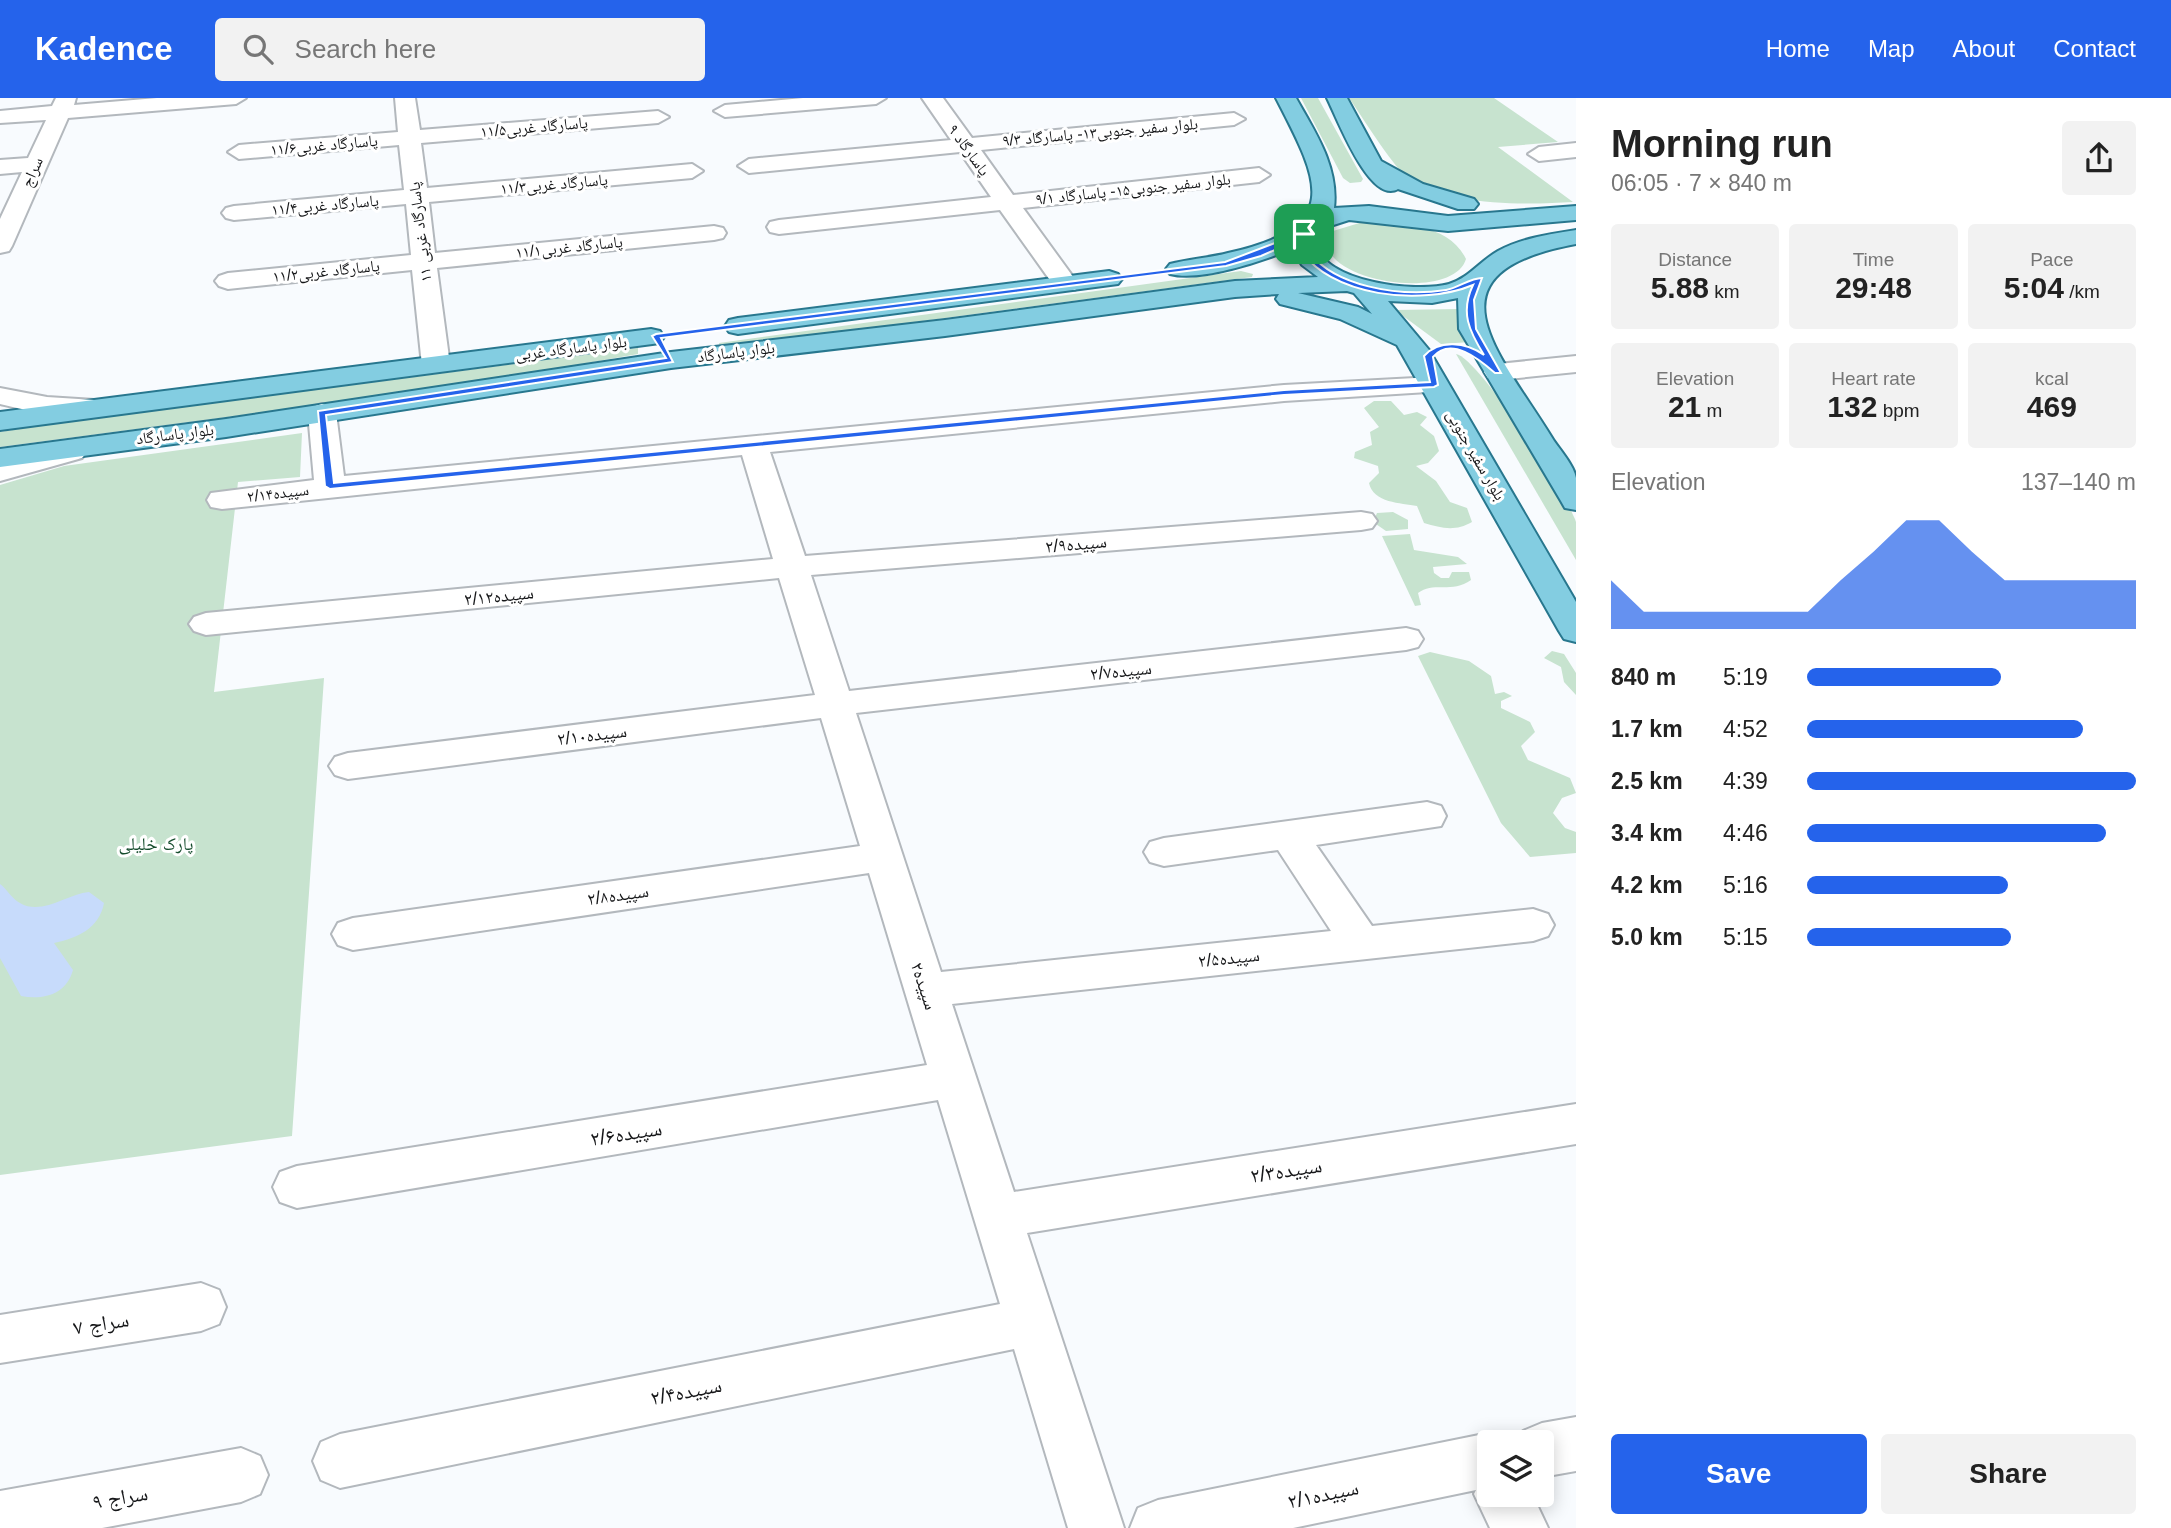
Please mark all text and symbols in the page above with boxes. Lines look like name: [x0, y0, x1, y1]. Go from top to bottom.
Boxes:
search box: [215, 18, 705, 81]
text: Kadence: [35, 30, 173, 67]
icon: search: [239, 30, 277, 68]
text: Search here: [295, 34, 436, 64]
text: Home: [1766, 35, 1830, 62]
text: Map: [1868, 35, 1915, 62]
text: About: [1953, 35, 2015, 62]
text: Contact: [2053, 35, 2136, 62]
street label: پاسارگاد غربی۱۱/۵: [479, 114, 589, 142]
street label: بلوار سفیر جنوبی۱۳- پاسارگاد ۹/۳: [1001, 115, 1199, 151]
street label: پاسارگاد ۹: [944, 121, 993, 180]
button: share: [2062, 121, 2136, 195]
text: Morning run: [1611, 123, 1833, 165]
street label: پاسارگاد غربی۱۱/۶: [269, 132, 379, 160]
street label: سراج: [18, 154, 48, 190]
street label: بلوار سفیر جنوبی۱۵- پاسارگاد ۹/۱: [1034, 170, 1232, 210]
text: 06:05 · 7 × 840 m: [1611, 170, 1792, 196]
street label: پاسارگاد غربی۱۱/۳: [499, 171, 609, 199]
street label: پاسارگاد غربی ۱۱: [405, 180, 437, 283]
street label: پاسارگاد غربی۱۱/۴: [270, 192, 380, 220]
pin: [1274, 204, 1334, 264]
icon: arrive: [1285, 215, 1323, 253]
street label: پاسارگاد غربی۱۱/۱: [514, 233, 624, 263]
text: Distance: [1658, 249, 1732, 270]
text: Time: [1853, 249, 1894, 270]
text: Pace: [2030, 249, 2073, 270]
street label: پاسارگاد غربی۱۱/۲: [271, 257, 381, 287]
text: 5.88: [1651, 271, 1709, 304]
text: 29:48: [1835, 271, 1912, 304]
text: 5:04: [2004, 271, 2064, 304]
text: km: [1709, 281, 1740, 302]
text: /km: [2064, 281, 2100, 302]
street label: بلوار پاسارگاد غربی: [514, 333, 628, 365]
street label: بلوار پاسارگاد: [696, 339, 776, 366]
text: Elevation: [1656, 368, 1734, 389]
text: Heart rate: [1831, 368, 1916, 389]
text: kcal: [2035, 368, 2069, 389]
text: 21: [1668, 390, 1701, 423]
text: 132: [1827, 390, 1877, 423]
text: 469: [2027, 390, 2077, 423]
text: m: [1701, 400, 1722, 421]
text: bpm: [1877, 400, 1920, 421]
street label: بلوار سفیر جنوبی: [1442, 407, 1509, 504]
street label: بلوار پاسارگاد: [135, 421, 215, 448]
text: Elevation: [1611, 469, 1706, 495]
text: 137–140 m: [2021, 469, 2136, 495]
street label: سپیده۲/۱۴: [246, 481, 310, 506]
street label: سپیده۲/۹: [1044, 531, 1108, 558]
street label: سپیده۲/۱۲: [463, 582, 535, 611]
street label: سپیده۲/۷: [1089, 658, 1153, 685]
text: 840 m: [1611, 664, 1676, 690]
text: 5:19: [1723, 664, 1768, 690]
text: 1.7 km: [1611, 716, 1683, 742]
text: 4:52: [1723, 716, 1768, 742]
street label: سپیده۲/۱۰: [556, 721, 628, 750]
text: 2.5 km: [1611, 768, 1683, 794]
text: 4:39: [1723, 768, 1768, 794]
text: 3.4 km: [1611, 820, 1683, 846]
text: 4:46: [1723, 820, 1768, 846]
park label: پارک خلیلی: [119, 834, 193, 855]
text: 4.2 km: [1611, 872, 1683, 898]
text: 5:16: [1723, 872, 1768, 898]
street label: سپیده۲/۸: [586, 881, 650, 910]
text: 5.0 km: [1611, 924, 1683, 950]
text: 5:15: [1723, 924, 1768, 950]
street label: سپیده۲/۵: [1197, 945, 1261, 972]
street label: سپیده۲: [906, 960, 941, 1013]
street label: سپیده۲/۶: [589, 1116, 664, 1151]
street label: سپیده۲/۳: [1249, 1153, 1324, 1188]
street label: سراج ۷: [72, 1307, 131, 1341]
street label: سپیده۲/۴: [648, 1373, 724, 1410]
map controls: [1477, 1430, 1554, 1507]
button: layers: [1477, 1430, 1554, 1507]
button: Save: [1611, 1434, 1867, 1514]
button: Share: [1881, 1434, 2136, 1514]
street label: سپیده۲/۱: [1285, 1475, 1361, 1514]
street label: سراج ۹: [90, 1481, 150, 1515]

